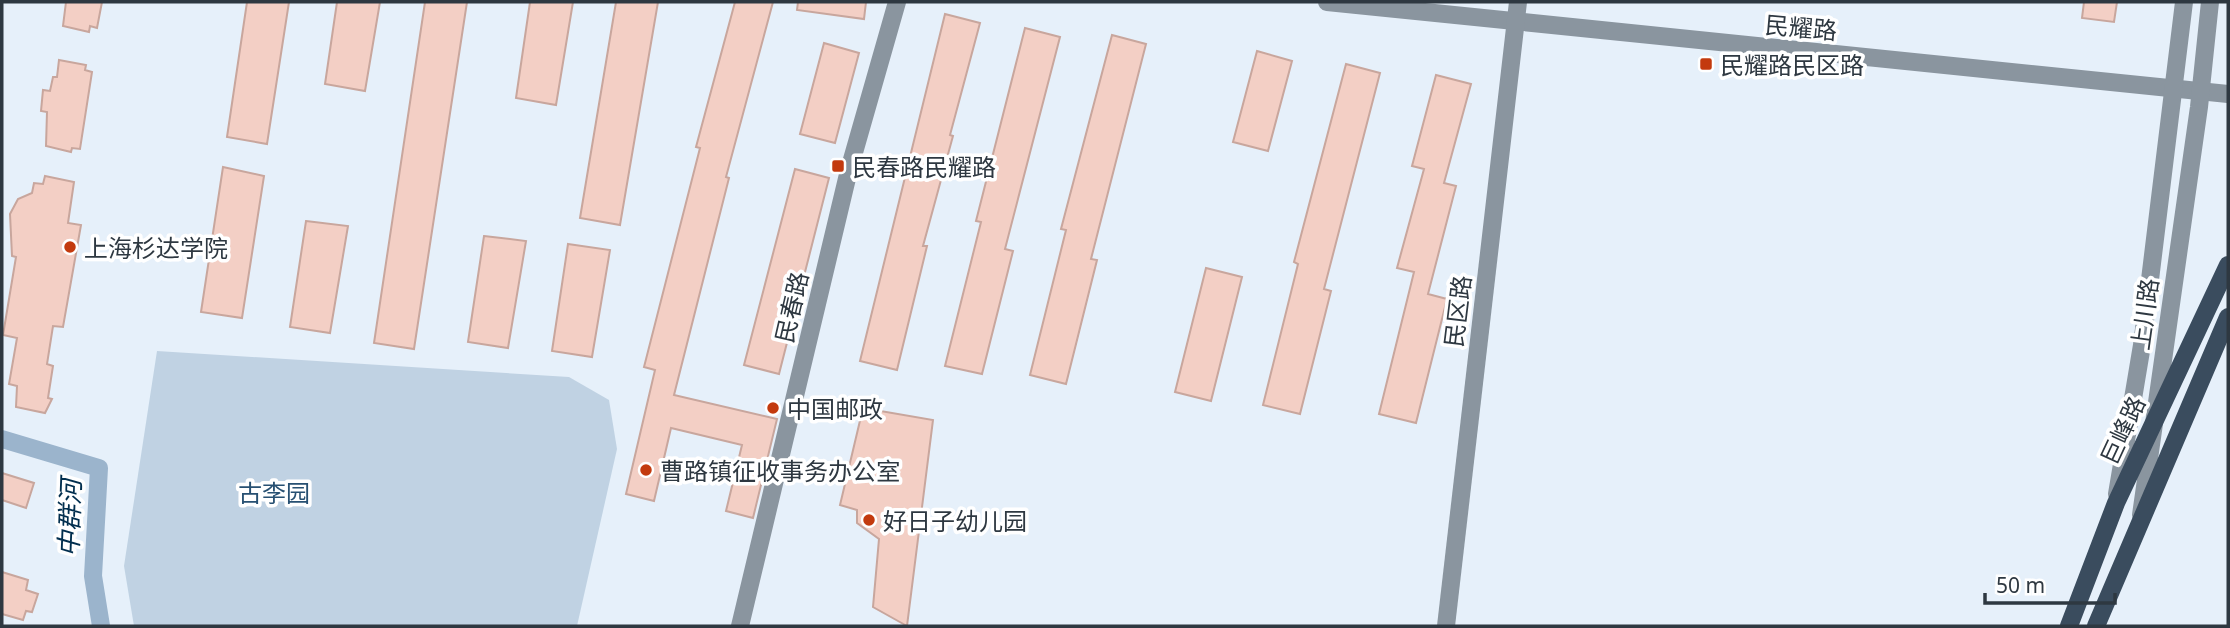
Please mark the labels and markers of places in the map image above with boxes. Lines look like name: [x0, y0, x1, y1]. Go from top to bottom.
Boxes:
place label: 民耀路民区路: [1720, 48, 1864, 81]
marker: 民耀路民区路: [1698, 56, 1714, 72]
place label: 民春路民耀路: [852, 150, 996, 183]
marker: 民春路民耀路: [830, 158, 846, 174]
place label: 上海杉达学院: [84, 231, 228, 264]
marker: 上海杉达学院: [62, 239, 78, 255]
place label: 中国邮政: [787, 392, 883, 425]
marker: 中国邮政: [765, 400, 781, 416]
place label: 曹路镇征收事务办公室: [660, 454, 900, 487]
marker: 曹路镇征收事务办公室: [638, 462, 654, 478]
place label: 好日子幼儿园: [883, 504, 1027, 537]
marker: 好日子幼儿园: [861, 512, 877, 528]

